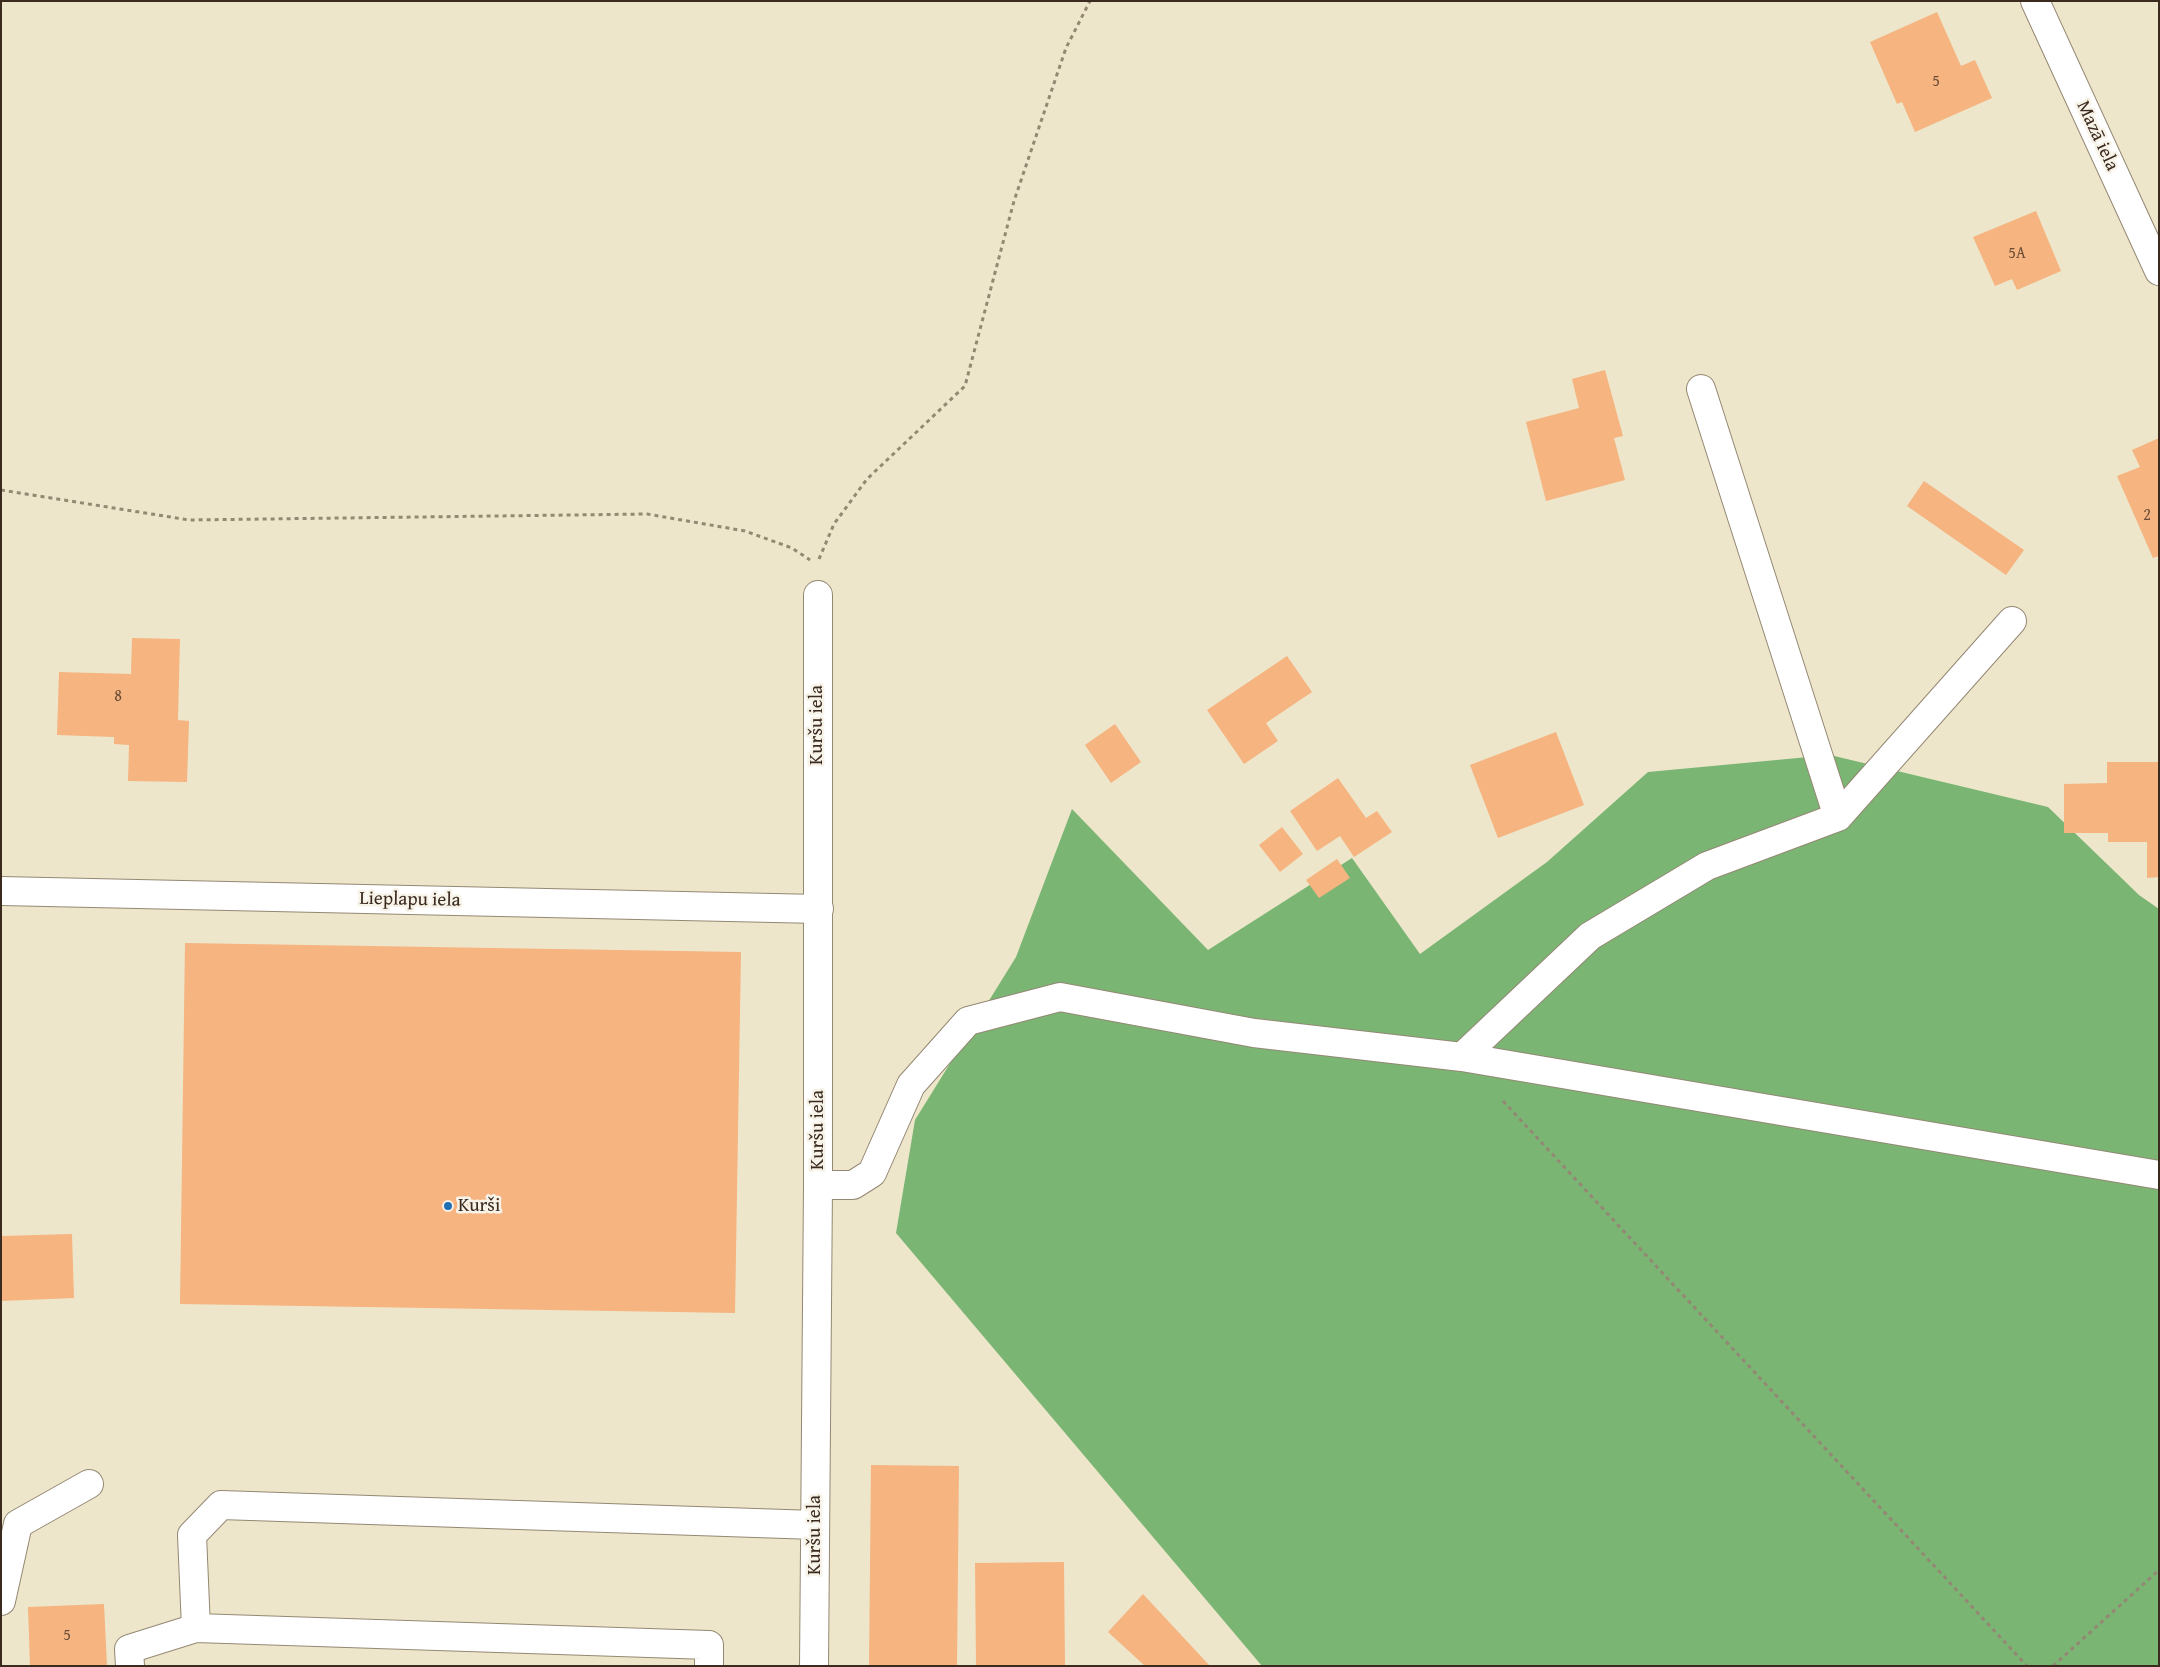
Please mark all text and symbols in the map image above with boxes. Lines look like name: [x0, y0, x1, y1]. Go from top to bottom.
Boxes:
house number: 5: [1932, 72, 1940, 92]
street label: Mazā iela: [2071, 97, 2123, 175]
house number: 5A: [2008, 244, 2026, 264]
house number: 2: [2143, 506, 2151, 526]
street label: Kuršu iela: [806, 685, 828, 765]
house number: 8: [114, 687, 122, 707]
street label: Lieplapu iela: [359, 888, 461, 912]
street label: Kuršu iela: [807, 1090, 829, 1170]
place label: Kurši: [458, 1195, 500, 1217]
marker: Kurši: [442, 1200, 454, 1212]
street label: Kuršu iela: [804, 1495, 826, 1575]
house number: 5: [63, 1626, 71, 1646]

